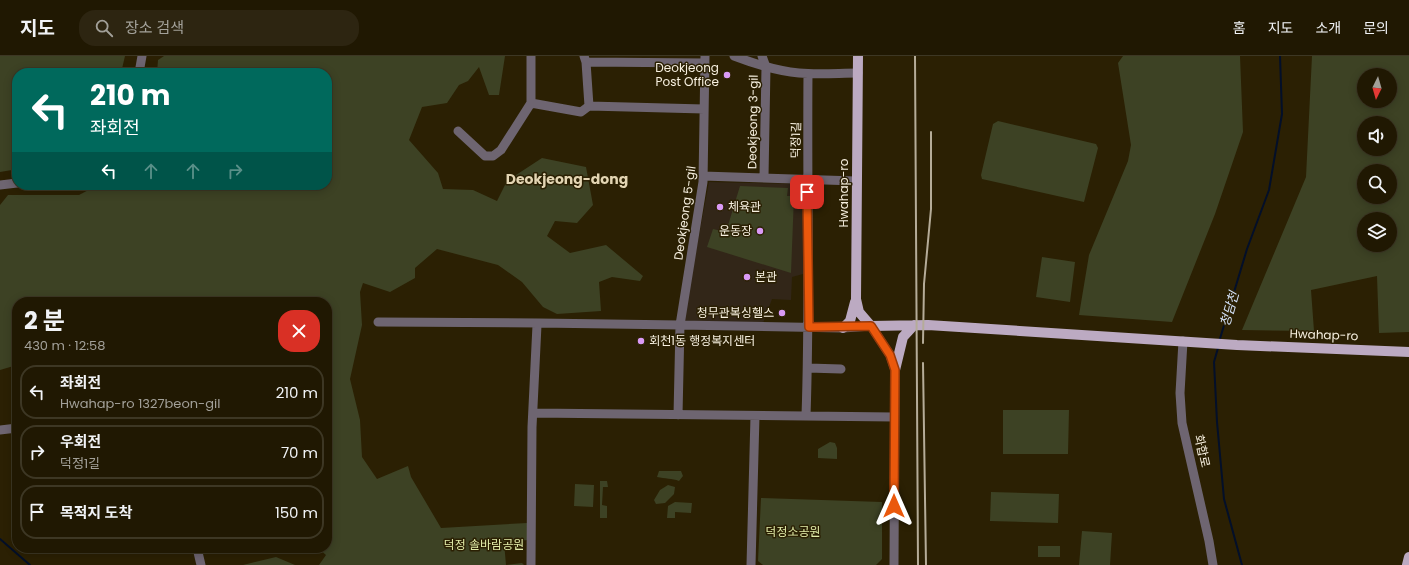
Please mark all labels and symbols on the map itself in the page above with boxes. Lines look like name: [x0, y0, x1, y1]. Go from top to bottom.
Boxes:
place label: Deokjeong Post Office: [655, 59, 719, 90]
north arrow: [1357, 68, 1397, 108]
marker: Deokjeong Post Office: [722, 70, 732, 80]
street label: Deokjeong 3-gil: [743, 75, 762, 169]
street label: 덕정1길: [787, 121, 804, 159]
street label: Hwahap-ro: [835, 158, 852, 227]
street label: Deokjeong 5-gil: [669, 165, 700, 261]
district label: Deokjeong-dong: [506, 169, 628, 189]
pin: [790, 175, 824, 209]
place label: 체육관: [728, 198, 761, 215]
marker: 체육관: [715, 202, 725, 212]
place label: 운동장: [719, 222, 752, 239]
marker: 운동장: [755, 226, 765, 236]
place label: 본관: [755, 268, 777, 285]
marker: 본관: [742, 272, 752, 282]
water label: 청담천: [1215, 288, 1244, 329]
place label: 청무관복싱헬스: [697, 304, 774, 321]
marker: 청무관복싱헬스: [777, 308, 787, 318]
street label: Hwahap-ro: [1289, 325, 1359, 344]
place label: 회천1동 행정복지센터: [649, 332, 755, 349]
marker: 회천1동 행정복지센터: [636, 336, 646, 346]
street label: 화합로: [1190, 433, 1214, 469]
position arrow: [873, 485, 915, 527]
park label: 덕정소공원: [765, 523, 821, 540]
park label: 덕정 솔바람공원: [444, 536, 524, 553]

